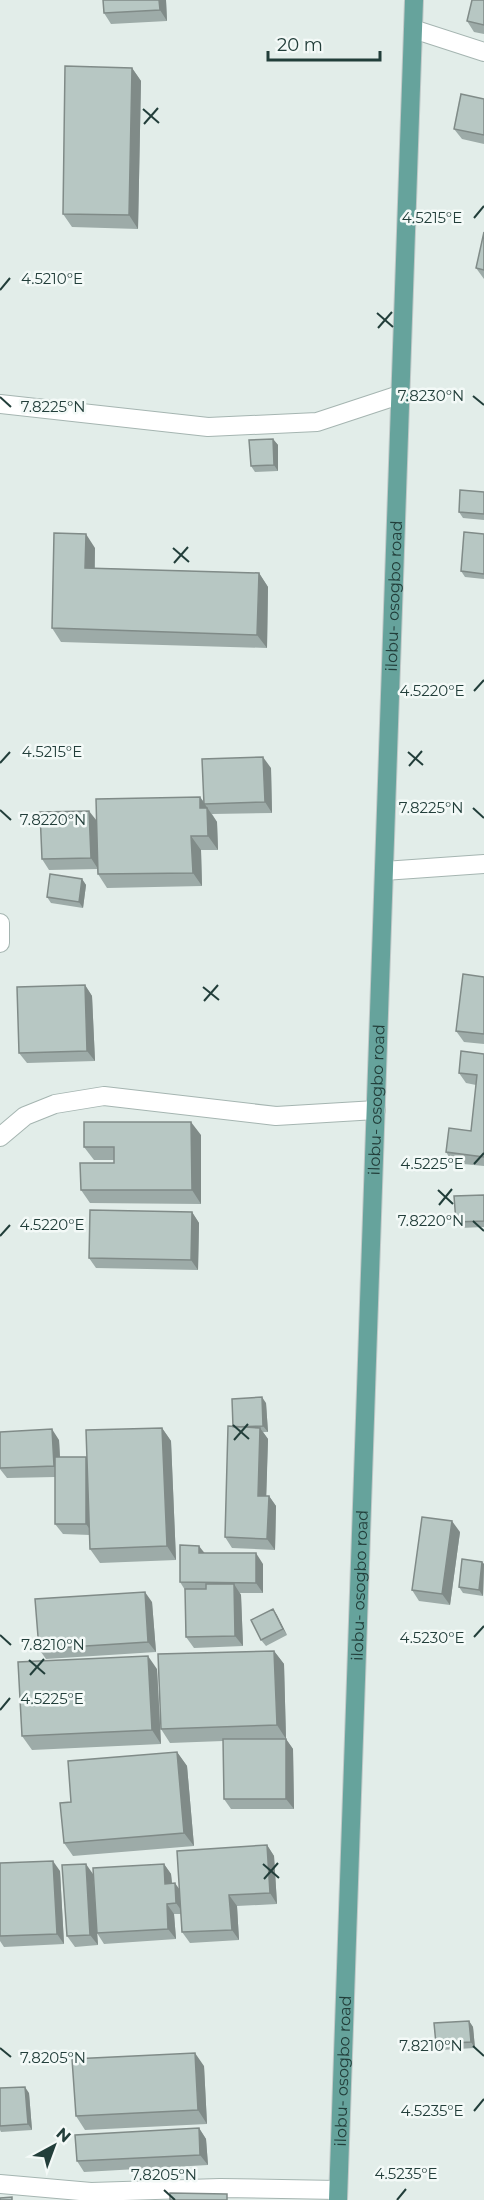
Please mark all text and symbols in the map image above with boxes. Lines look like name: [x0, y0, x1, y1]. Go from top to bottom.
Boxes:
scale bar: [268, 24, 380, 62]
text: 20 m: [277, 34, 323, 56]
text: 4.5215°E: [402, 208, 462, 227]
text: 4.5210°E: [21, 269, 83, 288]
text: 7.8230°N: [398, 386, 464, 405]
text: 7.8225°N: [21, 397, 85, 416]
street label: ilobu- osogbo road: [382, 520, 406, 672]
text: 4.5220°E: [399, 681, 465, 700]
text: 4.5215°E: [22, 742, 82, 761]
text: 7.8225°N: [399, 798, 463, 817]
text: 7.8220°N: [20, 810, 86, 829]
street label: ilobu- osogbo road: [364, 1024, 389, 1176]
text: 4.5225°E: [400, 1154, 464, 1173]
text: 7.8220°N: [398, 1211, 464, 1230]
text: 4.5220°E: [19, 1215, 85, 1234]
street label: ilobu- osogbo road: [348, 1510, 372, 1661]
text: 4.5230°E: [399, 1628, 465, 1647]
text: 7.8210°N: [21, 1635, 85, 1654]
text: 4.5225°E: [20, 1689, 84, 1708]
street label: ilobu- osogbo road: [331, 1995, 355, 2147]
text: 7.8210°N: [399, 2036, 463, 2055]
text: 7.8205°N: [20, 2048, 86, 2067]
text: 4.5235°E: [400, 2101, 464, 2120]
north arrow: [24, 2116, 84, 2176]
text: N: [52, 2124, 75, 2146]
text: 4.5235°E: [374, 2164, 438, 2183]
text: 7.8205°N: [131, 2165, 197, 2184]

